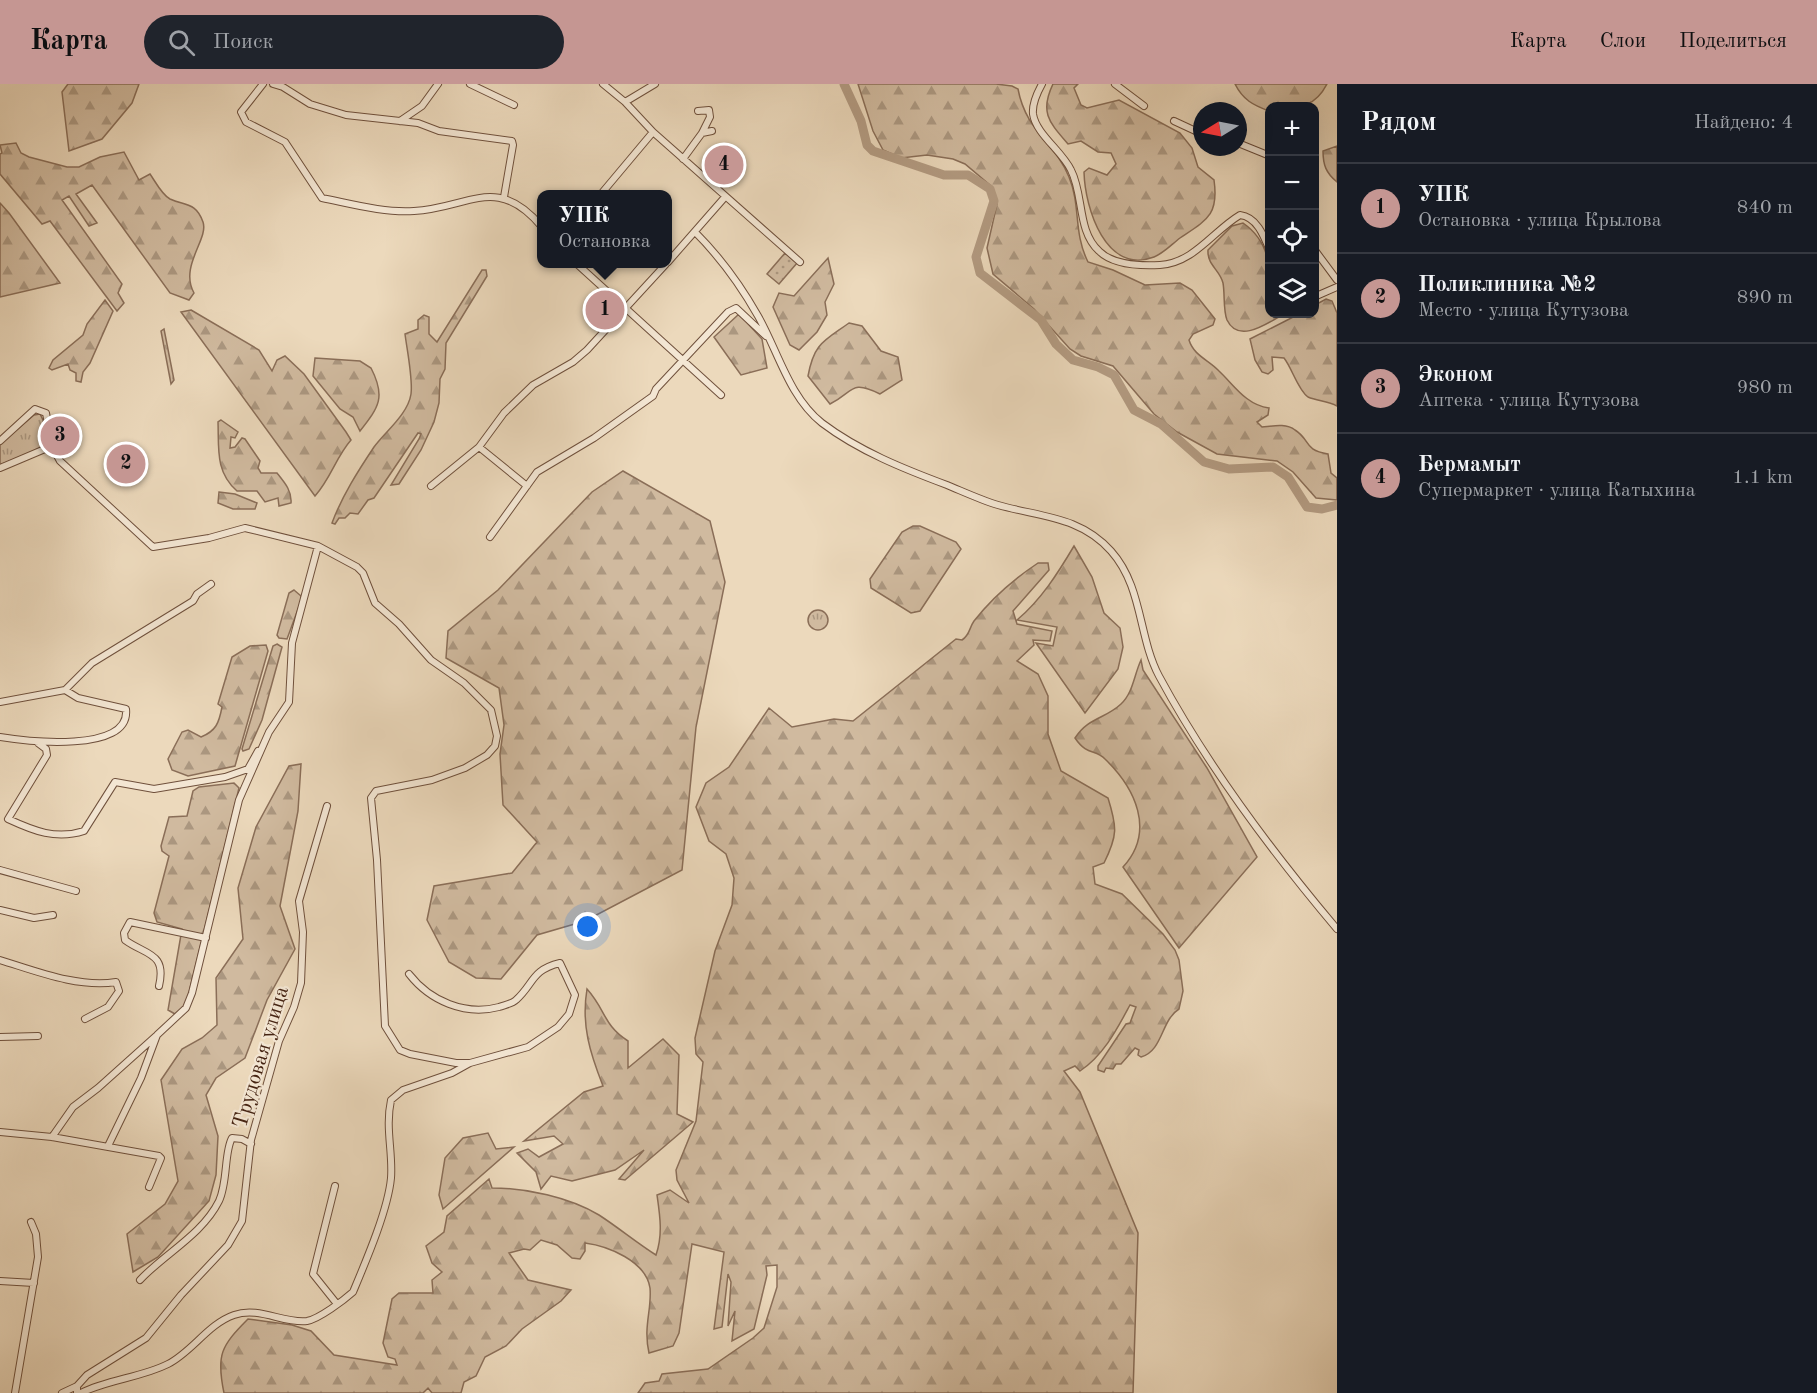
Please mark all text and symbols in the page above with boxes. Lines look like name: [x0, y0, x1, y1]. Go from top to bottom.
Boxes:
search box: [144, 15, 564, 69]
icon: search: [165, 26, 198, 59]
text: Карта: [30, 28, 108, 56]
text: Поиск: [213, 31, 274, 53]
text: Карта: [1510, 31, 1567, 52]
text: Слои: [1600, 31, 1646, 52]
text: Поделиться: [1679, 31, 1787, 52]
north arrow: [1193, 102, 1247, 156]
map controls: [1265, 102, 1319, 318]
button: +: [1265, 102, 1319, 156]
text: Рядом: [1361, 110, 1436, 136]
text: Найдено: 4: [1694, 113, 1793, 133]
pin: 4: [704, 142, 744, 188]
button: −: [1265, 156, 1319, 210]
text: УПК: [1418, 184, 1469, 206]
popup: [537, 190, 672, 268]
text: 1: [1375, 198, 1386, 218]
text: 840 m: [1737, 198, 1793, 218]
text: УПК: [558, 205, 609, 227]
button: locate: [1265, 210, 1319, 264]
text: Остановка · улица Крылова: [1418, 211, 1662, 231]
text: Остановка: [558, 232, 651, 252]
button: layers: [1265, 264, 1319, 318]
text: Поликлиника №2: [1418, 274, 1596, 296]
pin: 1: [586, 288, 624, 332]
text: 2: [1375, 288, 1386, 308]
text: 890 m: [1737, 288, 1793, 308]
text: Место · улица Кутузова: [1418, 301, 1629, 321]
text: Эконом: [1418, 364, 1493, 386]
text: 3: [1375, 378, 1386, 398]
text: 980 m: [1737, 378, 1793, 398]
text: Аптека · улица Кутузова: [1418, 391, 1640, 411]
pin: 3: [40, 414, 80, 458]
pin: 2: [106, 442, 146, 487]
text: Бермамыт: [1418, 454, 1521, 476]
text: 4: [1375, 468, 1386, 488]
text: 1.1 km: [1732, 468, 1793, 488]
text: Супермаркет · улица Катыхина: [1418, 481, 1696, 501]
your location: [573, 912, 602, 941]
street label: Трудовая улица: [230, 984, 293, 1131]

